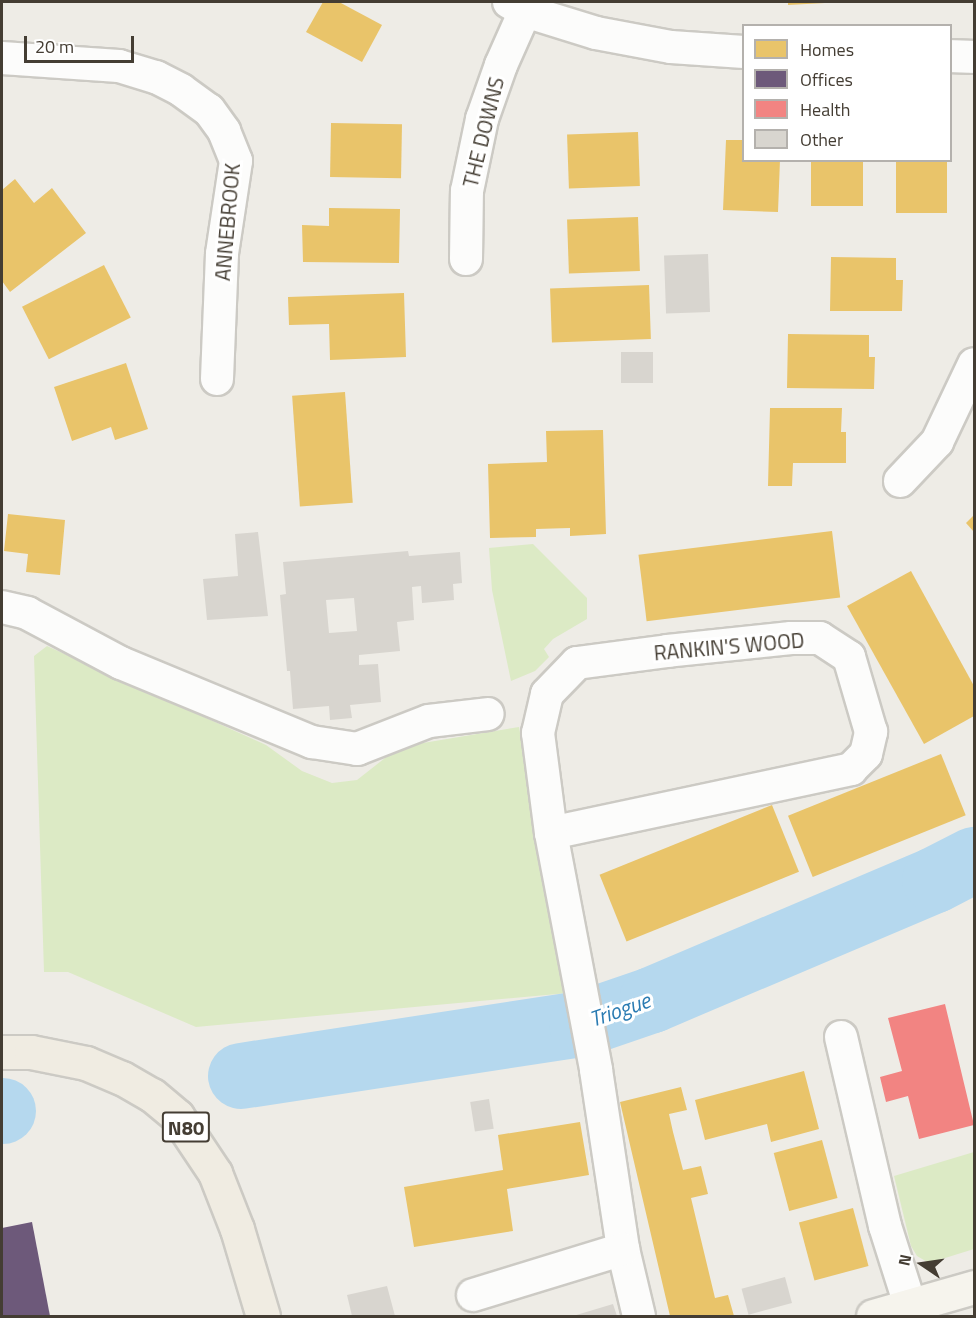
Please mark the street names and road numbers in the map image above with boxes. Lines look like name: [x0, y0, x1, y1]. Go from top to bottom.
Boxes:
street label: THE DOWNS: [457, 74, 509, 190]
street label: ANNEBROOK: [209, 162, 245, 282]
street label: RANKIN'S WOOD: [653, 627, 805, 665]
road number: N80: [160, 1110, 212, 1144]

